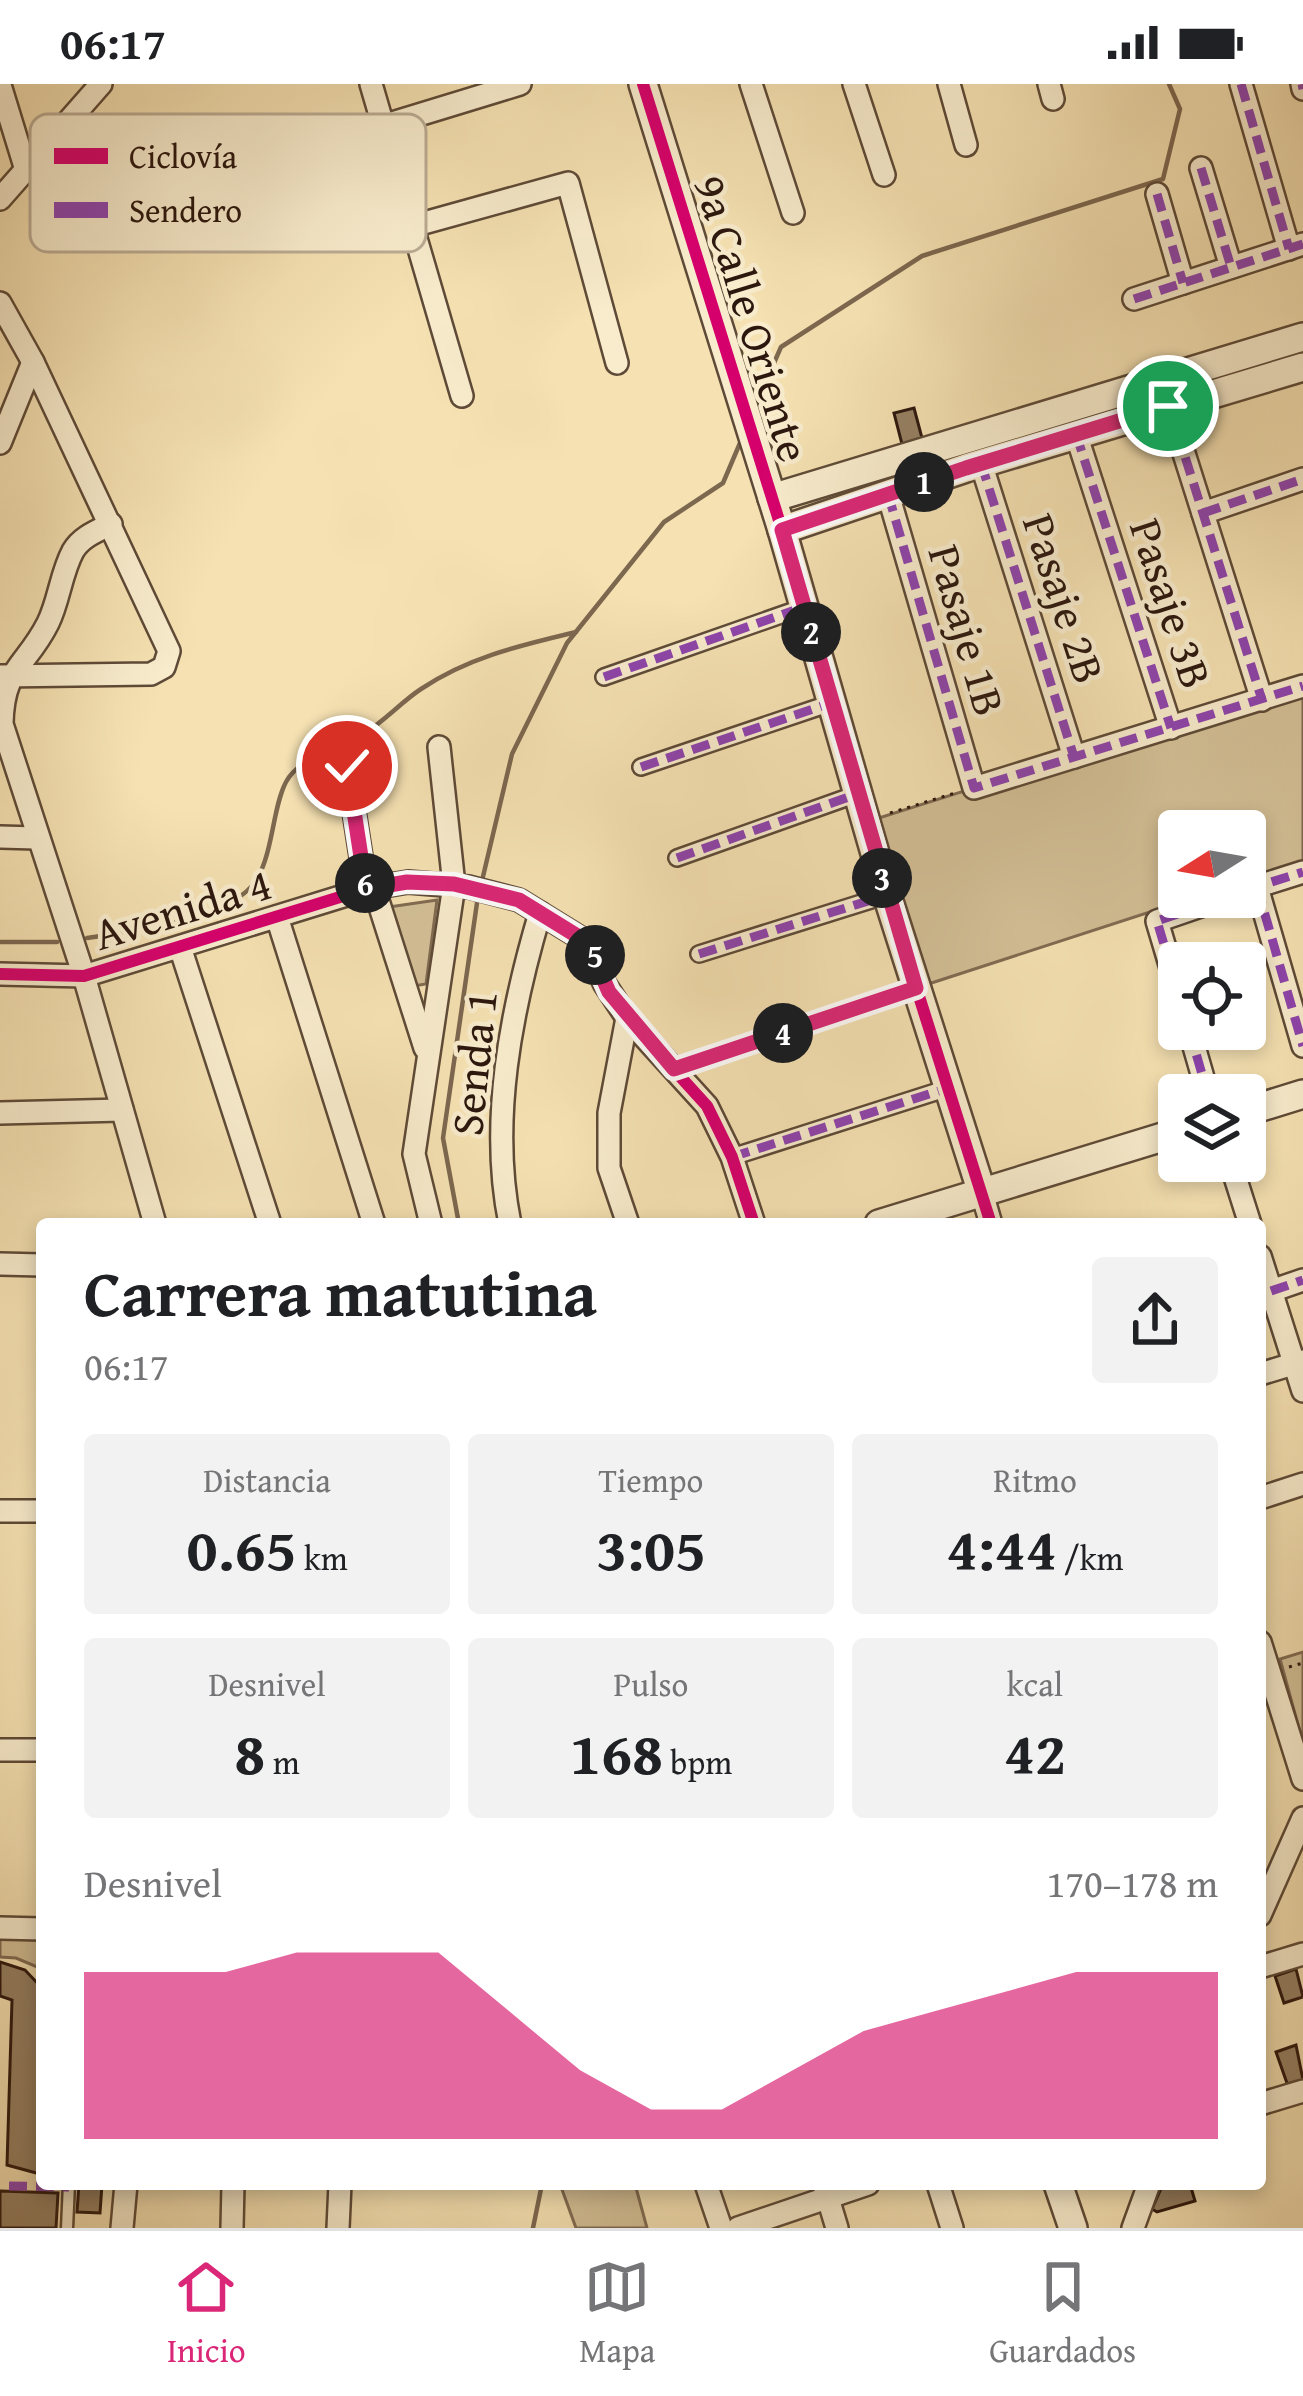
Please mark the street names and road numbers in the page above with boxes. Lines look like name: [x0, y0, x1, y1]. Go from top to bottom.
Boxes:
street label: 9a Calle Oriente: [679, 167, 827, 469]
street label: Pasaje 2B: [1007, 505, 1123, 691]
street label: Pasaje 3B: [1114, 510, 1230, 696]
street label: Pasaje 1B: [913, 537, 1023, 723]
street label: Avenida 4: [85, 850, 279, 966]
street label: Senda 1: [433, 987, 513, 1139]

